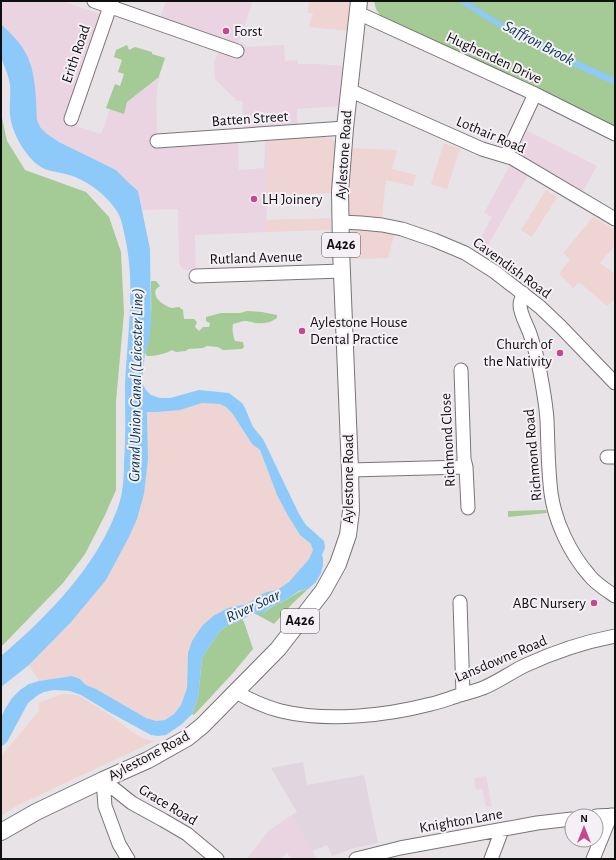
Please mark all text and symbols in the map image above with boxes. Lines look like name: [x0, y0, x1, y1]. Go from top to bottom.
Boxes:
water label: Saffron Brook: [501, 18, 577, 68]
street label: Erith Road: [59, 23, 93, 85]
place label: Forst: [234, 24, 263, 39]
marker: Forst: [221, 26, 231, 36]
street label: Hughenden Drive: [444, 29, 544, 87]
street label: Batten Street: [211, 109, 289, 129]
street label: Aylestone Road: [333, 110, 355, 200]
street label: Lothair Road: [454, 114, 528, 156]
place label: LH Joinery: [262, 192, 323, 207]
marker: LH Joinery: [249, 194, 259, 204]
road number: A426: [322, 233, 360, 257]
street label: Cavendish Road: [470, 235, 554, 301]
street label: Rutland Avenue: [209, 249, 303, 267]
water label: Grand Union Canal (Leicester Line): [126, 288, 146, 482]
place label: Aylestone House Dental Practice: [310, 315, 407, 347]
marker: Aylestone House Dental Practice: [297, 326, 307, 336]
place label: Church of the Nativity: [484, 337, 553, 369]
marker: Church of the Nativity: [555, 348, 565, 358]
street label: Richmond Close: [438, 393, 458, 487]
street label: Richmond Road: [521, 408, 544, 502]
street label: Aylestone Road: [341, 434, 356, 524]
water label: River Soar: [224, 586, 283, 625]
place label: ABC Nursery: [513, 596, 587, 611]
marker: ABC Nursery: [589, 598, 599, 608]
road number: A426: [281, 609, 319, 633]
street label: Lansdowne Road: [453, 633, 549, 685]
street label: Aylestone Road: [106, 728, 192, 784]
street label: Grace Road: [136, 782, 200, 828]
street label: Knighton Lane: [418, 806, 504, 836]
north arrow: [564, 808, 604, 848]
text: N: [580, 813, 588, 824]

